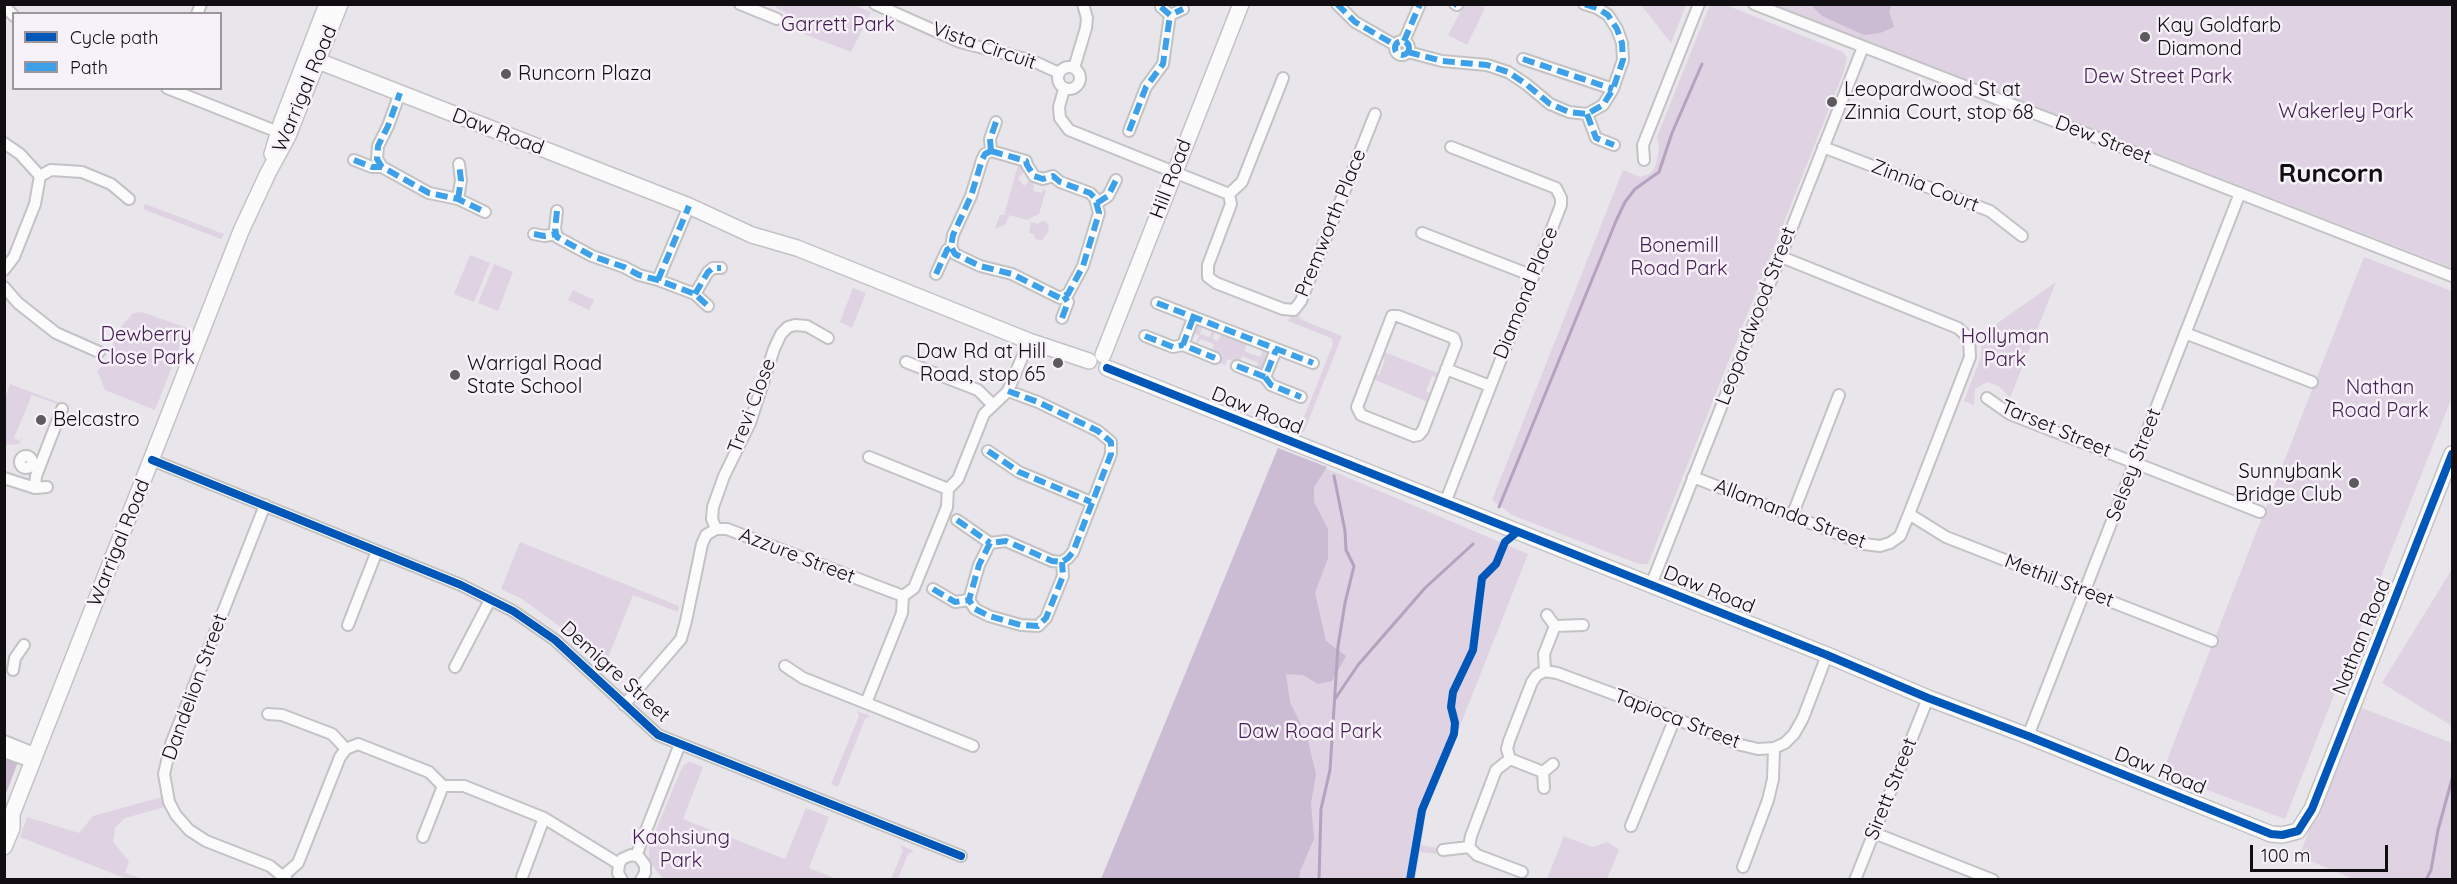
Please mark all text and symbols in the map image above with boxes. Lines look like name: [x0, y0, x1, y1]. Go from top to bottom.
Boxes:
legend: [12, 12, 222, 90]
park label: Garrett Park: [781, 13, 895, 37]
place label: Kay Goldfarb Diamond: [2157, 14, 2281, 61]
street label: Vista Circuit: [929, 17, 1039, 75]
street label: Warrigal Road: [268, 22, 342, 156]
text: Cycle path: [70, 26, 158, 49]
marker: Kay Goldfarb Diamond: [2138, 30, 2152, 44]
text: Path: [70, 56, 108, 79]
place label: Runcorn Plaza: [518, 62, 652, 86]
park label: Dew Street Park: [2084, 65, 2232, 89]
marker: Runcorn Plaza: [499, 67, 513, 81]
place label: Leopardwood St at Zinnia Court, stop 68: [1844, 78, 2034, 125]
marker: Leopardwood St at Zinnia Court, stop 68: [1825, 95, 1839, 109]
park label: Wakerley Park: [2278, 100, 2414, 124]
street label: Daw Road: [449, 104, 547, 160]
street label: Dew Street: [2052, 111, 2154, 169]
street label: Hill Road: [1145, 136, 1197, 222]
street label: Premworth Place: [1290, 146, 1372, 300]
street label: Zinnia Court: [1868, 155, 1982, 217]
district label: Runcorn: [2279, 158, 2383, 190]
street label: Diamond Place: [1489, 223, 1563, 363]
street label: Leopardwood Street: [1711, 223, 1801, 409]
park label: Bonemill Road Park: [1630, 234, 1728, 281]
park label: Dewberry Close Park: [97, 323, 195, 370]
park label: Hollyman Park: [1961, 325, 2049, 372]
place label: Daw Rd at Hill Road, stop 65: [916, 340, 1046, 387]
place label: Warrigal Road State School: [467, 352, 602, 399]
street label: Trevi Close: [723, 355, 781, 457]
marker: Daw Rd at Hill Road, stop 65: [1051, 356, 1065, 370]
marker: Warrigal Road State School: [448, 368, 462, 382]
park label: Nathan Road Park: [2331, 376, 2429, 423]
street label: Daw Road: [1208, 382, 1306, 440]
street label: Tarset Street: [1997, 395, 2115, 463]
street label: Selsey Street: [2101, 405, 2167, 525]
place label: Belcastro: [53, 408, 140, 432]
marker: Belcastro: [34, 413, 48, 427]
place label: Sunnybank Bridge Club: [2235, 460, 2342, 507]
street label: Allamanda Street: [1711, 474, 1869, 554]
street label: Warrigal Road: [83, 476, 155, 610]
marker: Sunnybank Bridge Club: [2347, 476, 2361, 490]
street label: Azzure Street: [736, 523, 858, 589]
street label: Methil Street: [2001, 549, 2117, 613]
street label: Daw Road: [1660, 561, 1758, 619]
street label: Nathan Road: [2328, 575, 2396, 699]
street label: Dandelion Street: [157, 610, 233, 764]
street label: Demigre Street: [555, 616, 675, 728]
street label: Tapioca Street: [1610, 684, 1744, 754]
park label: Daw Road Park: [1238, 720, 1382, 744]
street label: Sirett Street: [1860, 735, 1922, 843]
street label: Daw Road: [2111, 742, 2209, 800]
park label: Kaohsiung Park: [632, 826, 730, 873]
scale bar: [2253, 833, 2391, 871]
text: 100 m: [2261, 844, 2310, 867]

